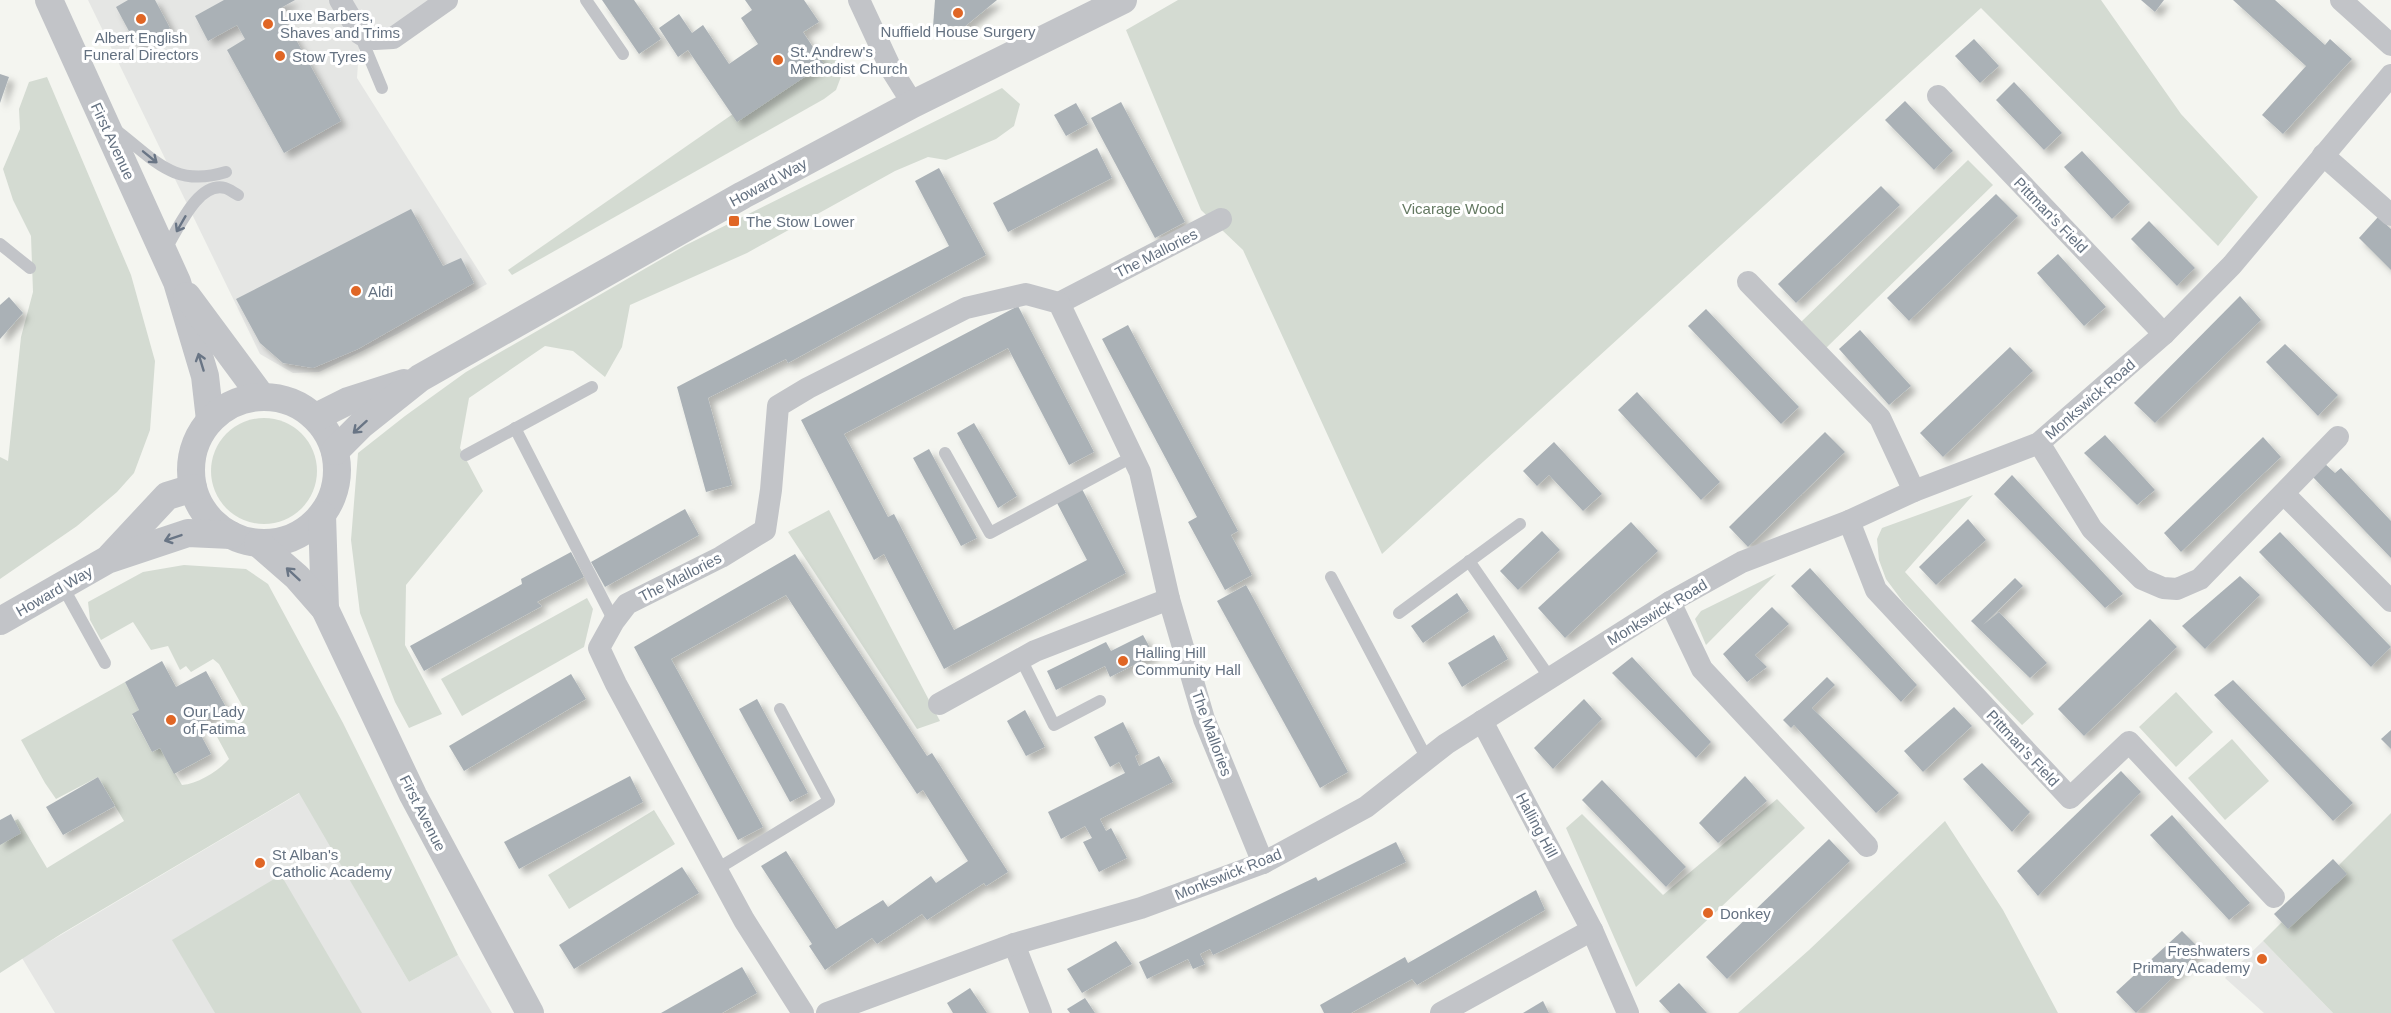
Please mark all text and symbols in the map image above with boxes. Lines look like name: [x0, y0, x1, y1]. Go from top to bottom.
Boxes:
marker: Nuffield House Surgery: [951, 6, 965, 20]
place label: Luxe Barbers, Shaves and Trims: [280, 7, 400, 41]
marker: Albert English Funeral Directors: [134, 12, 148, 26]
marker: Luxe Barbers, Shaves and Trims: [261, 17, 275, 31]
place label: Nuffield House Surgery: [881, 23, 1036, 40]
place label: Albert English Funeral Directors: [83, 29, 199, 63]
place label: St. Andrew's Methodist Church: [790, 43, 908, 77]
place label: Stow Tyres: [292, 48, 366, 65]
marker: Stow Tyres: [273, 49, 287, 63]
marker: St. Andrew's Methodist Church: [771, 53, 785, 67]
street label: First Avenue: [88, 100, 138, 182]
one-way arrow: [142, 150, 157, 164]
street label: Howard Way: [726, 154, 810, 210]
street label: Pittman's Field: [2011, 174, 2091, 256]
park label: Vicarage Wood: [1402, 200, 1504, 217]
place label: The Stow Lower: [746, 213, 854, 230]
marker: The Stow Lower: [727, 214, 741, 228]
one-way arrow: [175, 215, 187, 232]
street label: The Mallories: [1112, 225, 1200, 281]
place label: Aldi: [368, 283, 393, 300]
marker: Aldi: [349, 284, 363, 298]
one-way arrow: [195, 353, 206, 372]
street label: Monkswick Road: [2042, 355, 2138, 443]
one-way arrow: [353, 420, 368, 434]
one-way arrow: [164, 533, 183, 544]
street label: The Mallories: [636, 549, 724, 605]
street label: Howard Way: [13, 562, 96, 620]
one-way arrow: [286, 567, 301, 581]
street label: Monkswick Road: [1604, 576, 1710, 648]
place label: Halling Hill Community Hall: [1135, 644, 1241, 678]
marker: Halling Hill Community Hall: [1116, 654, 1130, 668]
street label: The Mallories: [1189, 688, 1235, 778]
place label: Our Lady of Fatima: [183, 703, 246, 737]
street label: Pittman's Field: [1983, 706, 2063, 790]
marker: Our Lady of Fatima: [164, 713, 178, 727]
street label: First Avenue: [397, 772, 449, 854]
street label: Halling Hill: [1513, 790, 1561, 860]
street label: Monkswick Road: [1172, 845, 1284, 903]
place label: St Alban's Catholic Academy: [272, 846, 393, 880]
marker: St Alban's Catholic Academy: [253, 856, 267, 870]
place label: Donkey: [1720, 905, 1771, 922]
marker: Donkey: [1701, 906, 1715, 920]
place label: Freshwaters Primary Academy: [2132, 942, 2250, 976]
marker: Freshwaters Primary Academy: [2255, 952, 2269, 966]

